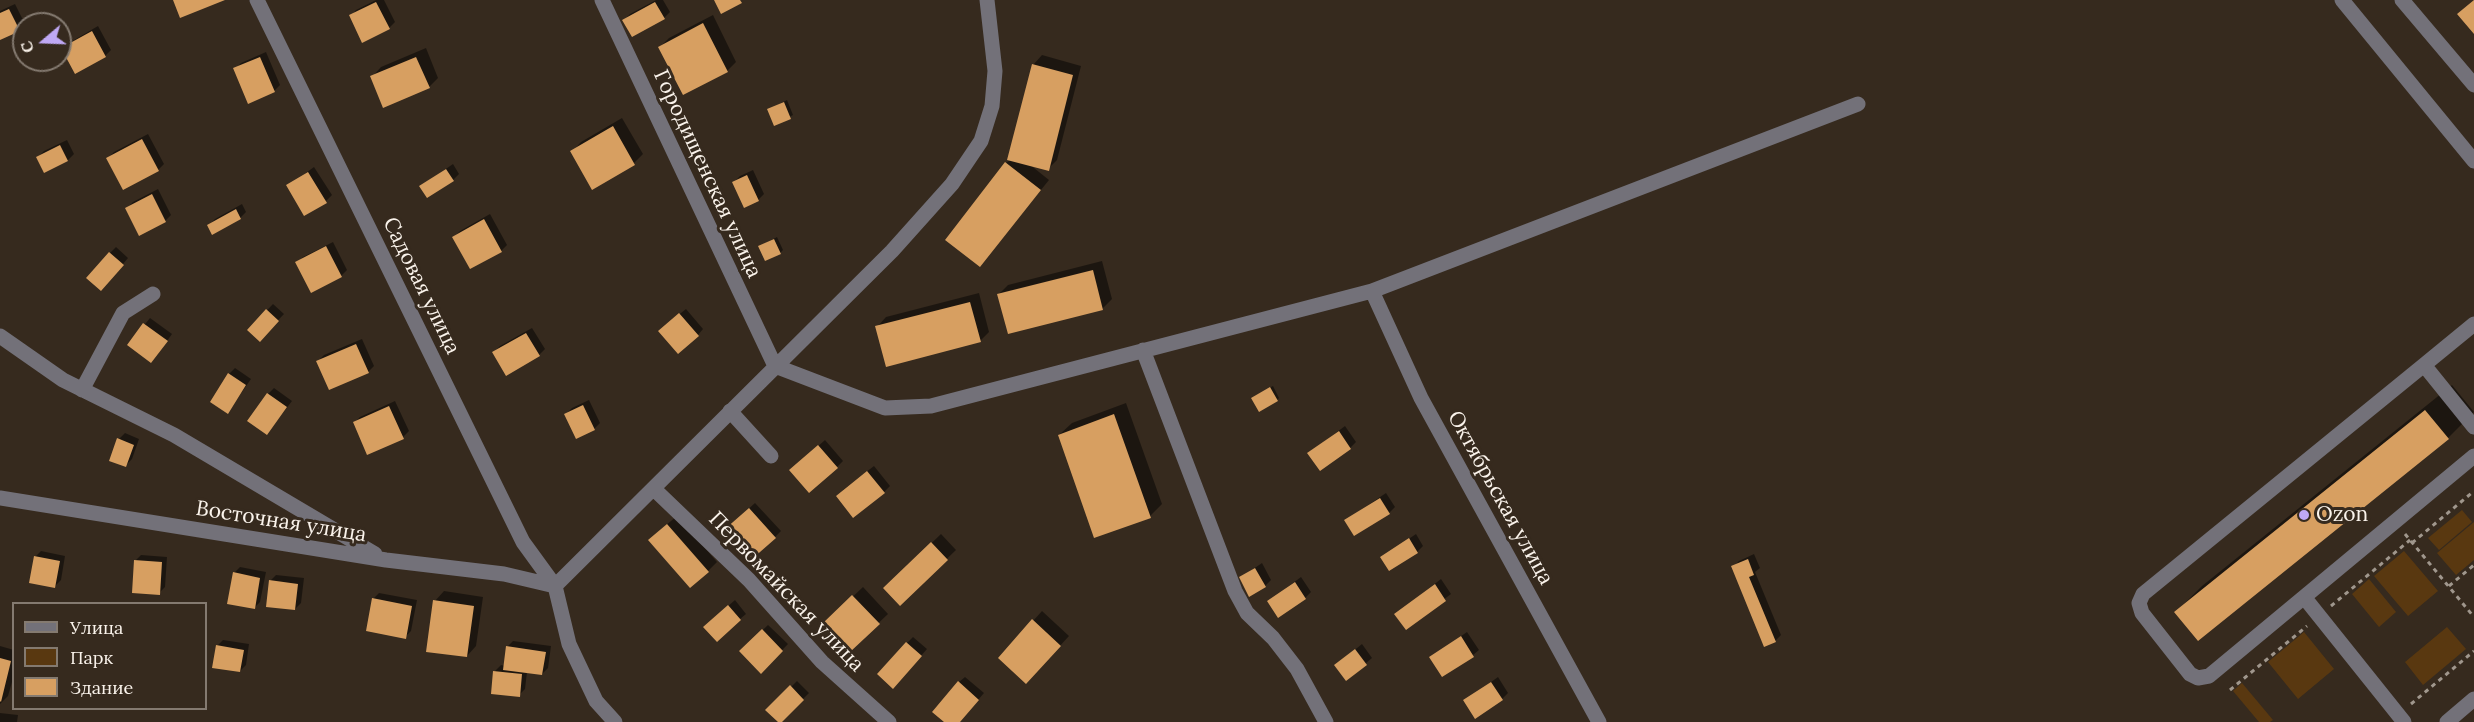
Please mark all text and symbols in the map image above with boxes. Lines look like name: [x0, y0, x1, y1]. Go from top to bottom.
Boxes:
north arrow: [12, 12, 72, 72]
text: С: [16, 39, 38, 56]
street label: Городищенская улица: [648, 66, 766, 282]
street label: Садовая улица: [377, 213, 465, 359]
street label: Октябрьская улица: [1442, 407, 1558, 589]
street label: Восточная улица: [194, 496, 368, 548]
place label: Ozon: [2316, 502, 2368, 528]
street label: Первомайская улица: [703, 507, 869, 677]
marker: Ozon: [2297, 508, 2311, 522]
legend: [12, 602, 207, 710]
text: Улица: [70, 616, 123, 639]
text: Парк: [70, 646, 113, 669]
text: Здание: [70, 676, 133, 699]

